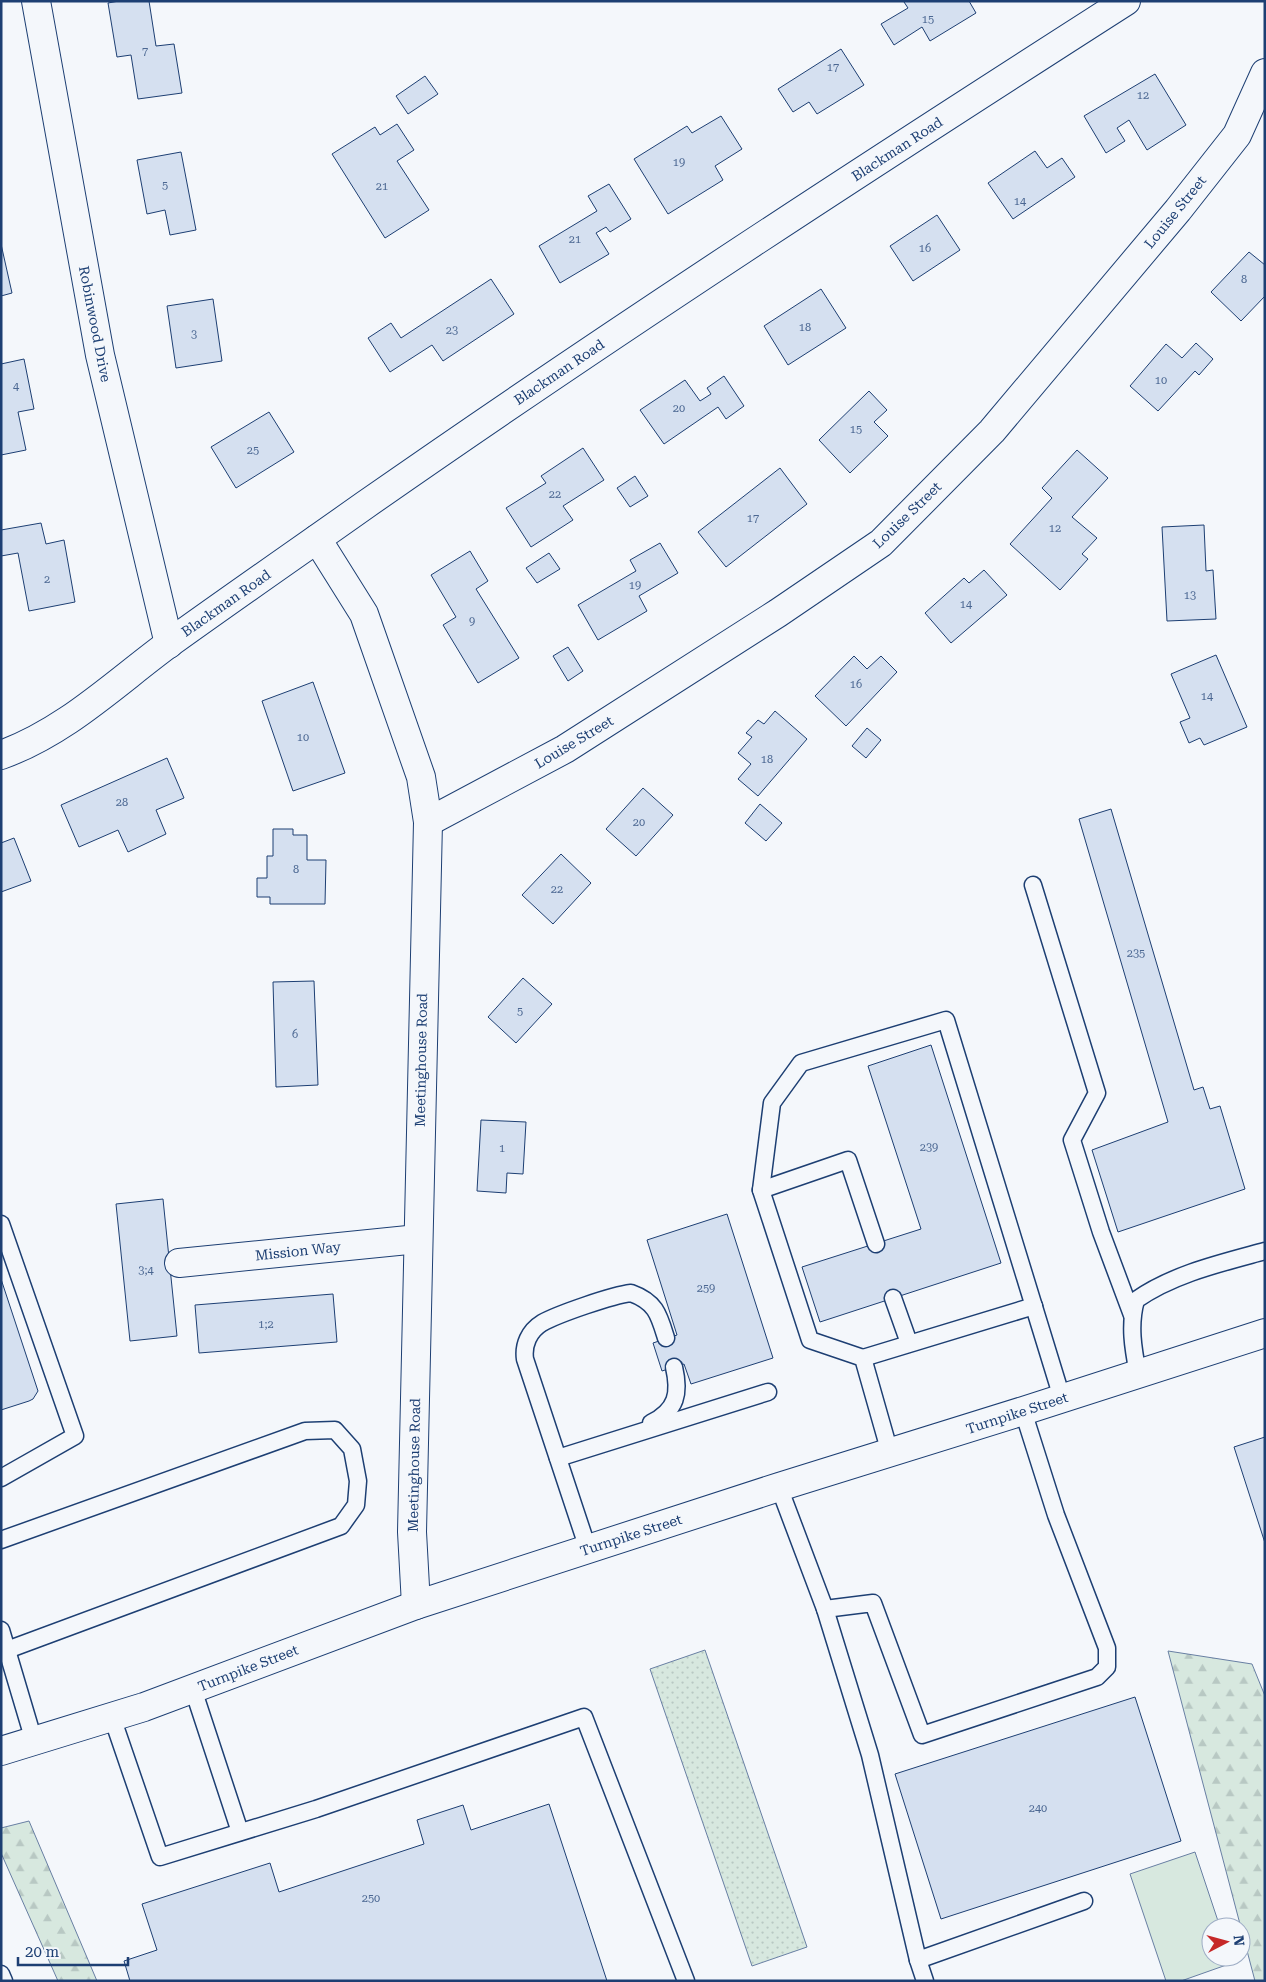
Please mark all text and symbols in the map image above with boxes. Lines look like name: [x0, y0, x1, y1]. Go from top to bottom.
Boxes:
house number: 15: [922, 13, 934, 26]
house number: 7: [142, 45, 148, 58]
house number: 17: [827, 61, 839, 74]
house number: 12: [1137, 89, 1149, 102]
street label: Blackman Road: [849, 114, 945, 184]
house number: 19: [673, 156, 685, 169]
street label: Louise Street: [1141, 173, 1209, 251]
house number: 5: [162, 179, 168, 192]
house number: 21: [376, 180, 388, 193]
house number: 14: [1014, 195, 1027, 208]
house number: 21: [569, 233, 581, 246]
house number: 16: [919, 242, 931, 255]
street label: Robinwood Drive: [76, 265, 114, 384]
house number: 8: [1241, 273, 1247, 286]
house number: 18: [799, 321, 811, 334]
house number: 23: [446, 324, 458, 337]
house number: 3: [191, 328, 197, 341]
street label: Blackman Road: [511, 336, 607, 408]
house number: 10: [1155, 374, 1167, 387]
house number: 4: [13, 380, 20, 393]
house number: 20: [673, 402, 685, 415]
house number: 15: [850, 423, 862, 436]
house number: 25: [247, 444, 259, 457]
street label: Louise Street: [870, 478, 944, 552]
house number: 22: [549, 488, 561, 501]
house number: 17: [747, 512, 759, 525]
house number: 12: [1049, 522, 1061, 535]
street label: Blackman Road: [178, 566, 274, 640]
house number: 2: [44, 573, 50, 586]
house number: 19: [629, 579, 641, 592]
house number: 13: [1184, 589, 1196, 602]
house number: 14: [960, 598, 973, 611]
house number: 9: [469, 615, 475, 628]
house number: 16: [850, 678, 862, 691]
house number: 14: [1201, 690, 1214, 703]
street label: Louise Street: [532, 712, 616, 772]
house number: 10: [297, 731, 309, 744]
house number: 18: [761, 753, 773, 766]
house number: 28: [116, 796, 128, 809]
house number: 20: [633, 816, 645, 829]
house number: 8: [293, 863, 299, 876]
house number: 22: [551, 883, 563, 896]
house number: 235: [1127, 947, 1145, 960]
street label: Meetinghouse Road: [412, 993, 430, 1127]
house number: 5: [517, 1005, 523, 1018]
house number: 6: [292, 1028, 298, 1041]
house number: 239: [920, 1141, 938, 1154]
house number: 1: [499, 1142, 505, 1155]
street label: Mission Way: [254, 1238, 342, 1263]
house number: 3;4: [138, 1264, 155, 1277]
house number: 259: [697, 1282, 715, 1295]
house number: 1;2: [258, 1318, 274, 1331]
street label: Turnpike Street: [964, 1389, 1070, 1437]
street label: Meetinghouse Road: [405, 1398, 423, 1532]
street label: Turnpike Street: [578, 1511, 684, 1559]
street label: Turnpike Street: [196, 1641, 300, 1695]
house number: 240: [1029, 1802, 1047, 1815]
house number: 250: [362, 1892, 380, 1905]
north arrow: [1201, 1917, 1251, 1967]
scale bar: [18, 1934, 128, 1966]
text: N: [1230, 1934, 1247, 1947]
text: 20 m: [25, 1943, 60, 1961]

